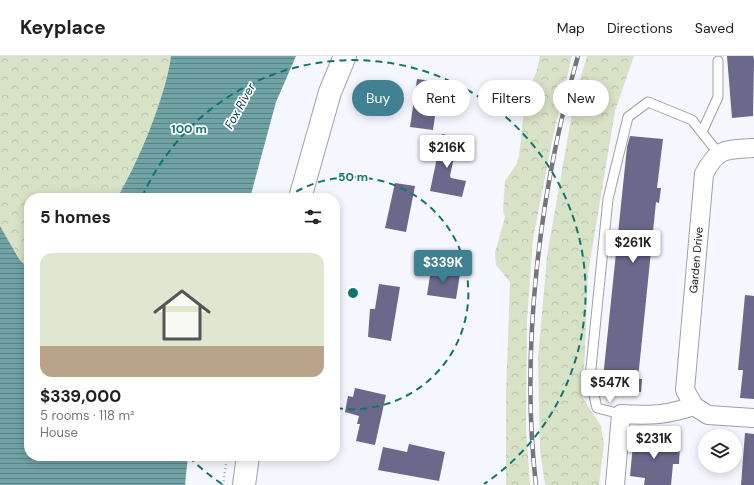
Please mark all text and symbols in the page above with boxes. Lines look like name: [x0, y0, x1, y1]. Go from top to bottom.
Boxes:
text: Keyplace: [20, 15, 106, 40]
text: Map: [557, 19, 585, 37]
text: Directions: [607, 19, 673, 37]
text: Saved: [695, 19, 734, 37]
water label: Fox River: [221, 80, 259, 132]
chip: Buy: [352, 80, 404, 116]
chip: Rent: [412, 80, 470, 116]
chip: Filters: [478, 80, 545, 116]
chip: New: [553, 80, 609, 116]
text: 100 m: [171, 121, 207, 137]
pin: $216K: [419, 135, 475, 169]
text: $216K: [429, 139, 465, 156]
text: 50 m: [338, 169, 368, 185]
text: 5 homes: [40, 206, 111, 228]
icon: filters: [302, 206, 324, 228]
street label: Garden Drive: [686, 226, 706, 294]
pin: $261K: [605, 230, 661, 264]
text: $261K: [615, 234, 651, 251]
pin: $339K: [415, 250, 471, 284]
text: $339K: [423, 254, 463, 271]
icon: home: [146, 279, 218, 351]
centre of rings: [346, 286, 360, 300]
pin: $547K: [582, 370, 638, 404]
text: $547K: [590, 374, 630, 391]
text: $339,000: [40, 385, 121, 407]
text: 5 rooms · 118 m²: [40, 407, 134, 424]
text: House: [40, 424, 78, 441]
pin: $231K: [626, 426, 682, 460]
map controls: [698, 429, 742, 473]
button: layers: [698, 429, 742, 473]
text: $231K: [636, 430, 672, 447]

